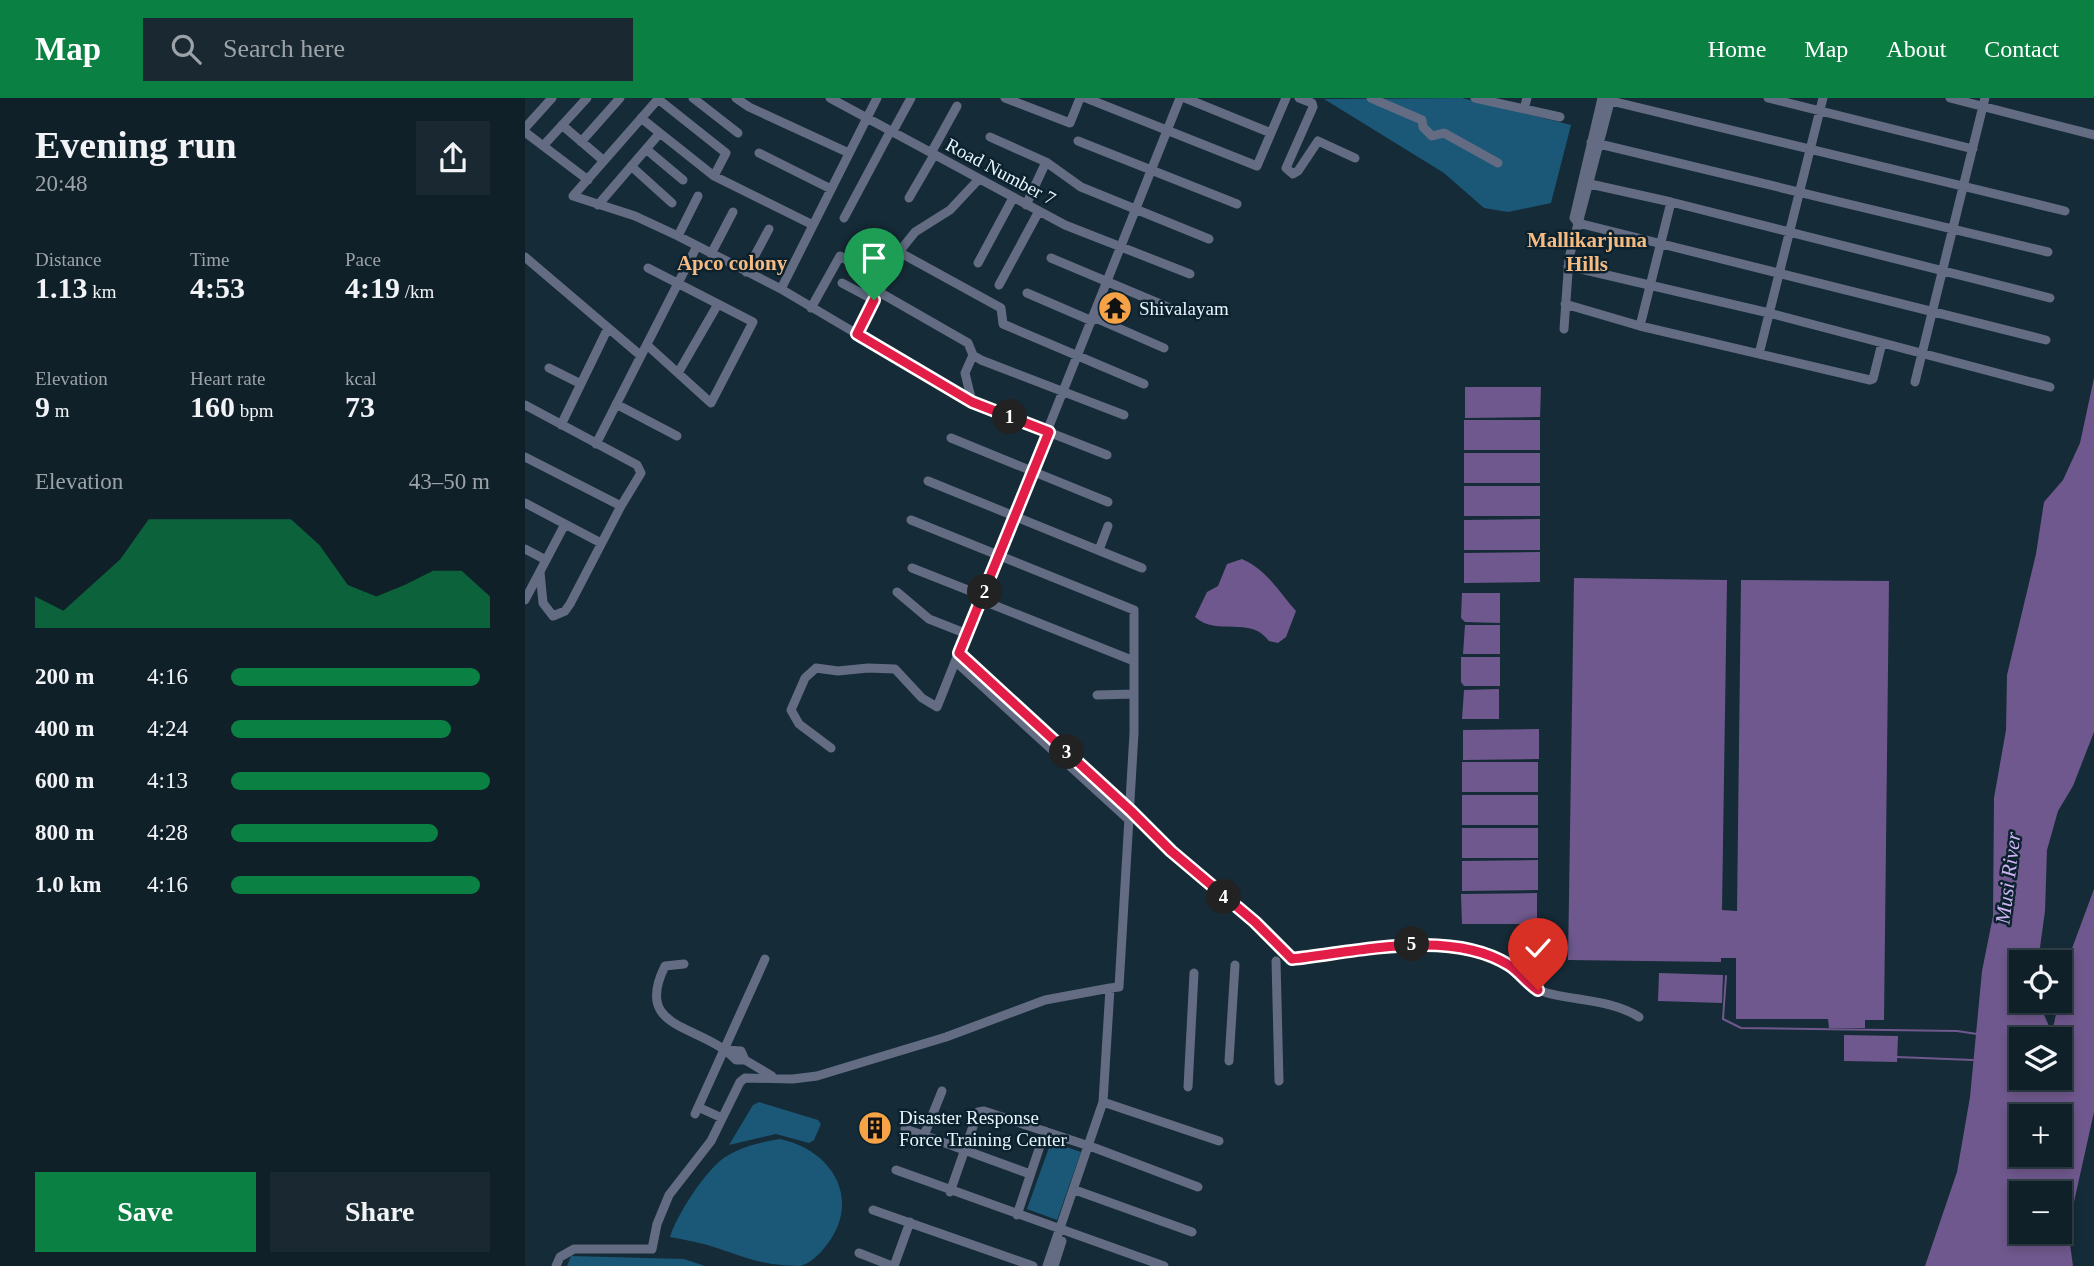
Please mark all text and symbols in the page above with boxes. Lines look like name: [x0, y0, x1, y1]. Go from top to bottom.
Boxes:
search box: [143, 18, 633, 81]
icon: search: [167, 30, 205, 68]
text: Map: [35, 31, 101, 67]
text: Search here: [223, 34, 345, 63]
text: Home: [1708, 36, 1766, 62]
text: Map: [1804, 36, 1848, 62]
text: About: [1886, 36, 1946, 62]
text: Contact: [1984, 36, 2059, 62]
button: share: [416, 121, 490, 195]
text: Evening run: [35, 124, 237, 166]
street label: Road Number 7: [942, 134, 1059, 209]
text: 20:48: [35, 171, 87, 196]
pin: [844, 228, 904, 300]
district label: Mallikarjuna Hills: [1527, 228, 1648, 276]
icon: arrive: [855, 239, 893, 277]
text: Distance: [35, 249, 101, 270]
text: Time: [190, 249, 229, 270]
text: Pace: [345, 249, 381, 270]
district label: Apco colony: [677, 251, 788, 275]
text: 1.13: [35, 271, 88, 304]
text: 4:53: [190, 271, 245, 304]
text: 4:19: [345, 271, 400, 304]
text: km: [88, 281, 117, 302]
text: /km: [400, 281, 434, 302]
temple icon: Shivalayam: [1096, 289, 1134, 327]
place label: Shivalayam: [1139, 298, 1229, 319]
text: Elevation: [35, 368, 108, 389]
text: Heart rate: [190, 368, 265, 389]
text: kcal: [345, 368, 377, 389]
text: 9: [35, 390, 50, 423]
text: 160: [190, 390, 235, 423]
text: 73: [345, 390, 375, 423]
text: m: [50, 400, 70, 421]
text: bpm: [235, 400, 274, 421]
pin: 1: [993, 400, 1028, 434]
text: 1: [1005, 406, 1014, 427]
text: Elevation: [35, 469, 123, 494]
text: 43–50 m: [409, 469, 490, 494]
pin: 2: [967, 574, 1002, 610]
text: 2: [980, 581, 989, 602]
text: 200 m: [35, 664, 94, 689]
text: 4:16: [147, 664, 188, 689]
text: 400 m: [35, 716, 94, 741]
text: 4:24: [147, 716, 188, 741]
pin: 3: [1049, 734, 1085, 770]
text: 3: [1062, 741, 1071, 762]
text: 600 m: [35, 768, 94, 793]
text: 4:13: [147, 768, 188, 793]
text: 800 m: [35, 820, 94, 845]
text: 4:28: [147, 820, 188, 845]
water label: Musi River: [1990, 830, 2026, 926]
text: 1.0 km: [35, 872, 101, 897]
text: 4:16: [147, 872, 188, 897]
pin: 4: [1207, 880, 1241, 914]
text: 4: [1219, 886, 1228, 907]
pin: [1508, 918, 1568, 990]
pin: 5: [1395, 926, 1429, 962]
icon: check: [1519, 929, 1557, 967]
text: 5: [1407, 933, 1416, 954]
map controls: [2009, 950, 2072, 1244]
button: locate: [2009, 950, 2072, 1013]
button: layers: [2009, 1027, 2072, 1090]
button: +: [2009, 1104, 2072, 1167]
place label: Disaster Response Force Training Center: [899, 1107, 1067, 1150]
building icon: Disaster Response Force Training Center: [856, 1109, 894, 1147]
button: Save: [35, 1172, 256, 1252]
button: Share: [270, 1172, 490, 1252]
button: −: [2009, 1181, 2072, 1244]

